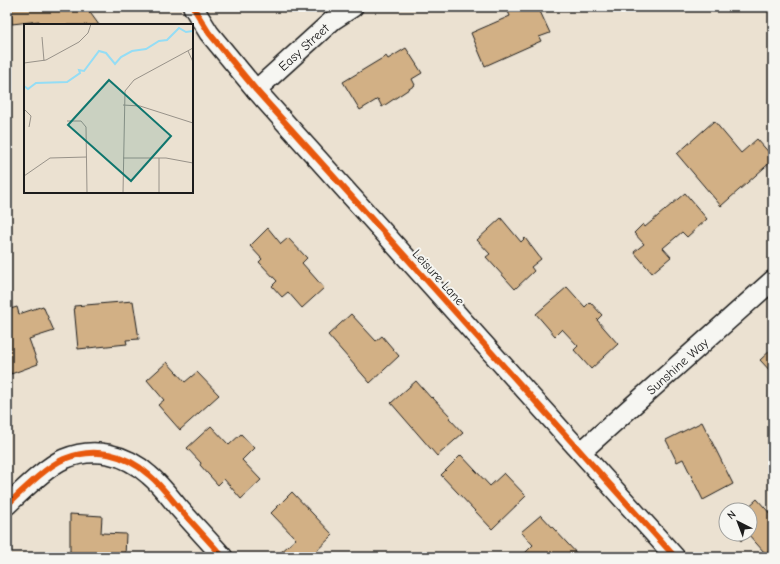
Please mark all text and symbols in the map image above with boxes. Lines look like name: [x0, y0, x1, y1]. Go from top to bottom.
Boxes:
street label: Easy Street: [275, 20, 333, 74]
inset map: [24, 24, 193, 193]
street label: Leisure Lane: [410, 246, 468, 309]
street label: Sunshine Way: [644, 335, 711, 398]
north arrow: [718, 502, 758, 542]
text: N: [725, 508, 739, 522]

